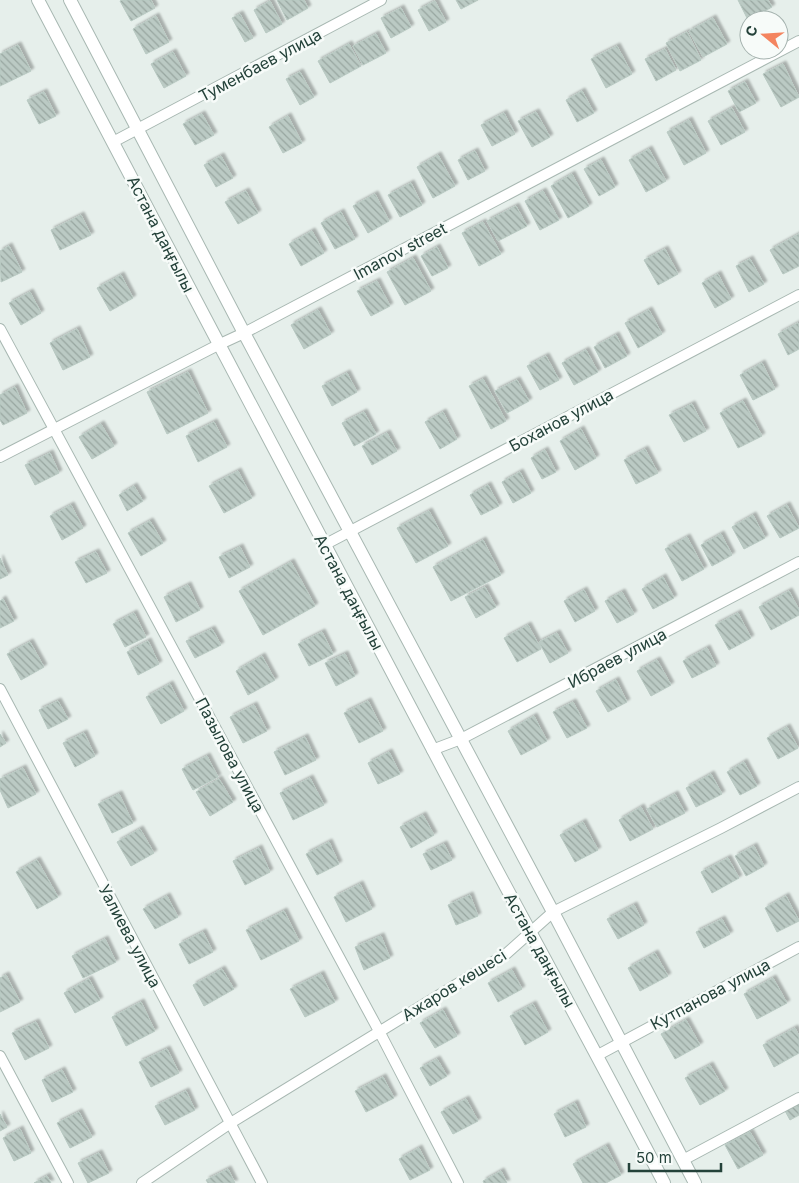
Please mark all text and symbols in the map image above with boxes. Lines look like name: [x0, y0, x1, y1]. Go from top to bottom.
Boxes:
north arrow: [739, 10, 789, 60]
text: С: [741, 23, 761, 38]
street label: Туменбаев улица: [195, 24, 325, 106]
street label: Астана даңғылы: [123, 172, 199, 296]
street label: Imanov street: [350, 218, 450, 284]
street label: Боханов улица: [505, 384, 617, 456]
street label: Астана даңғылы: [310, 531, 388, 653]
street label: Ибраев улица: [564, 624, 670, 692]
street label: Пазылова улица: [191, 694, 269, 816]
street label: Уалиева улица: [94, 881, 166, 991]
street label: Астана даңғылы: [500, 889, 580, 1011]
street label: Ажаров көшесі: [398, 945, 510, 1025]
street label: Кутпанова улица: [647, 954, 773, 1034]
scale bar: [629, 1140, 722, 1172]
text: 50 m: [636, 1148, 672, 1167]

